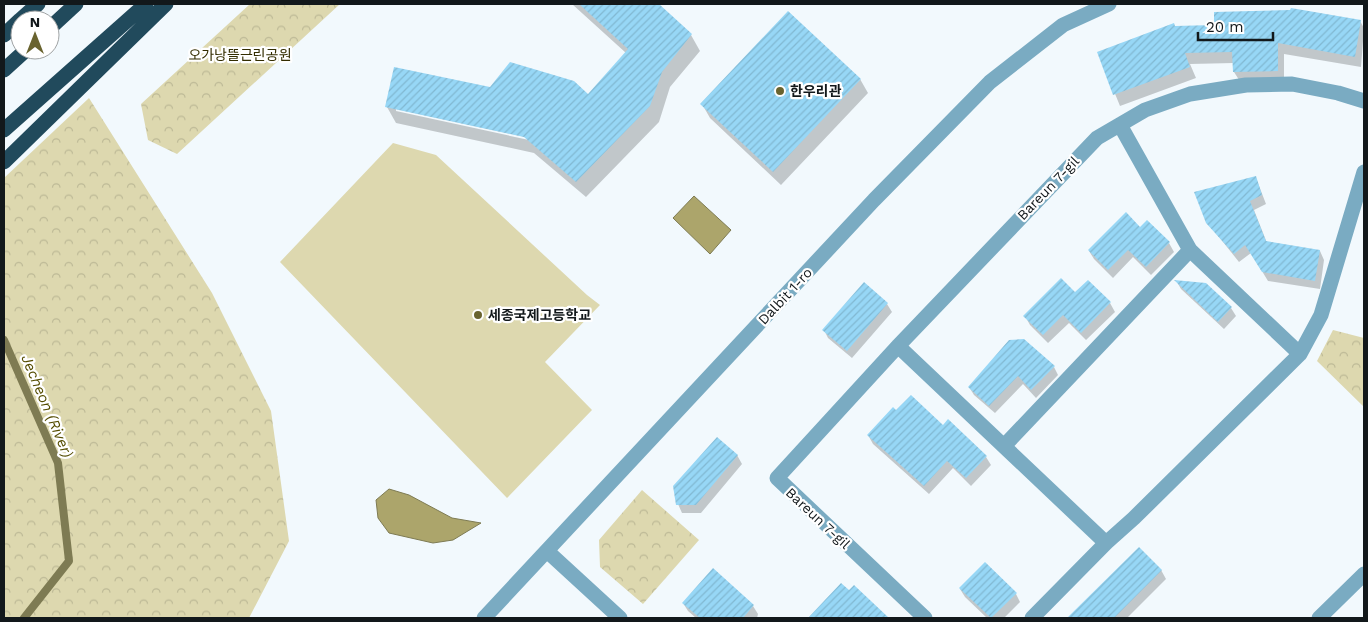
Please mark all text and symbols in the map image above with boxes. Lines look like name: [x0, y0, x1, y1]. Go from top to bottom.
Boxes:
north arrow: [10, 10, 60, 60]
scale bar: [1198, 10, 1273, 42]
text: N: [30, 14, 40, 30]
text: 20 m: [1206, 18, 1244, 36]
park label: 오가낭뜰근린공원: [188, 47, 292, 63]
place label: 한우리관: [790, 83, 842, 99]
marker: 한우리관: [774, 85, 786, 97]
street label: Bareun 7-gil: [1014, 152, 1083, 223]
street label: Dalbit 1-ro: [755, 264, 815, 328]
place label: 세종국제고등학교: [488, 307, 591, 323]
marker: 세종국제고등학교: [472, 309, 484, 321]
water label: Jecheon (River): [17, 352, 77, 460]
street label: Bareun 7-gil: [783, 484, 854, 552]

